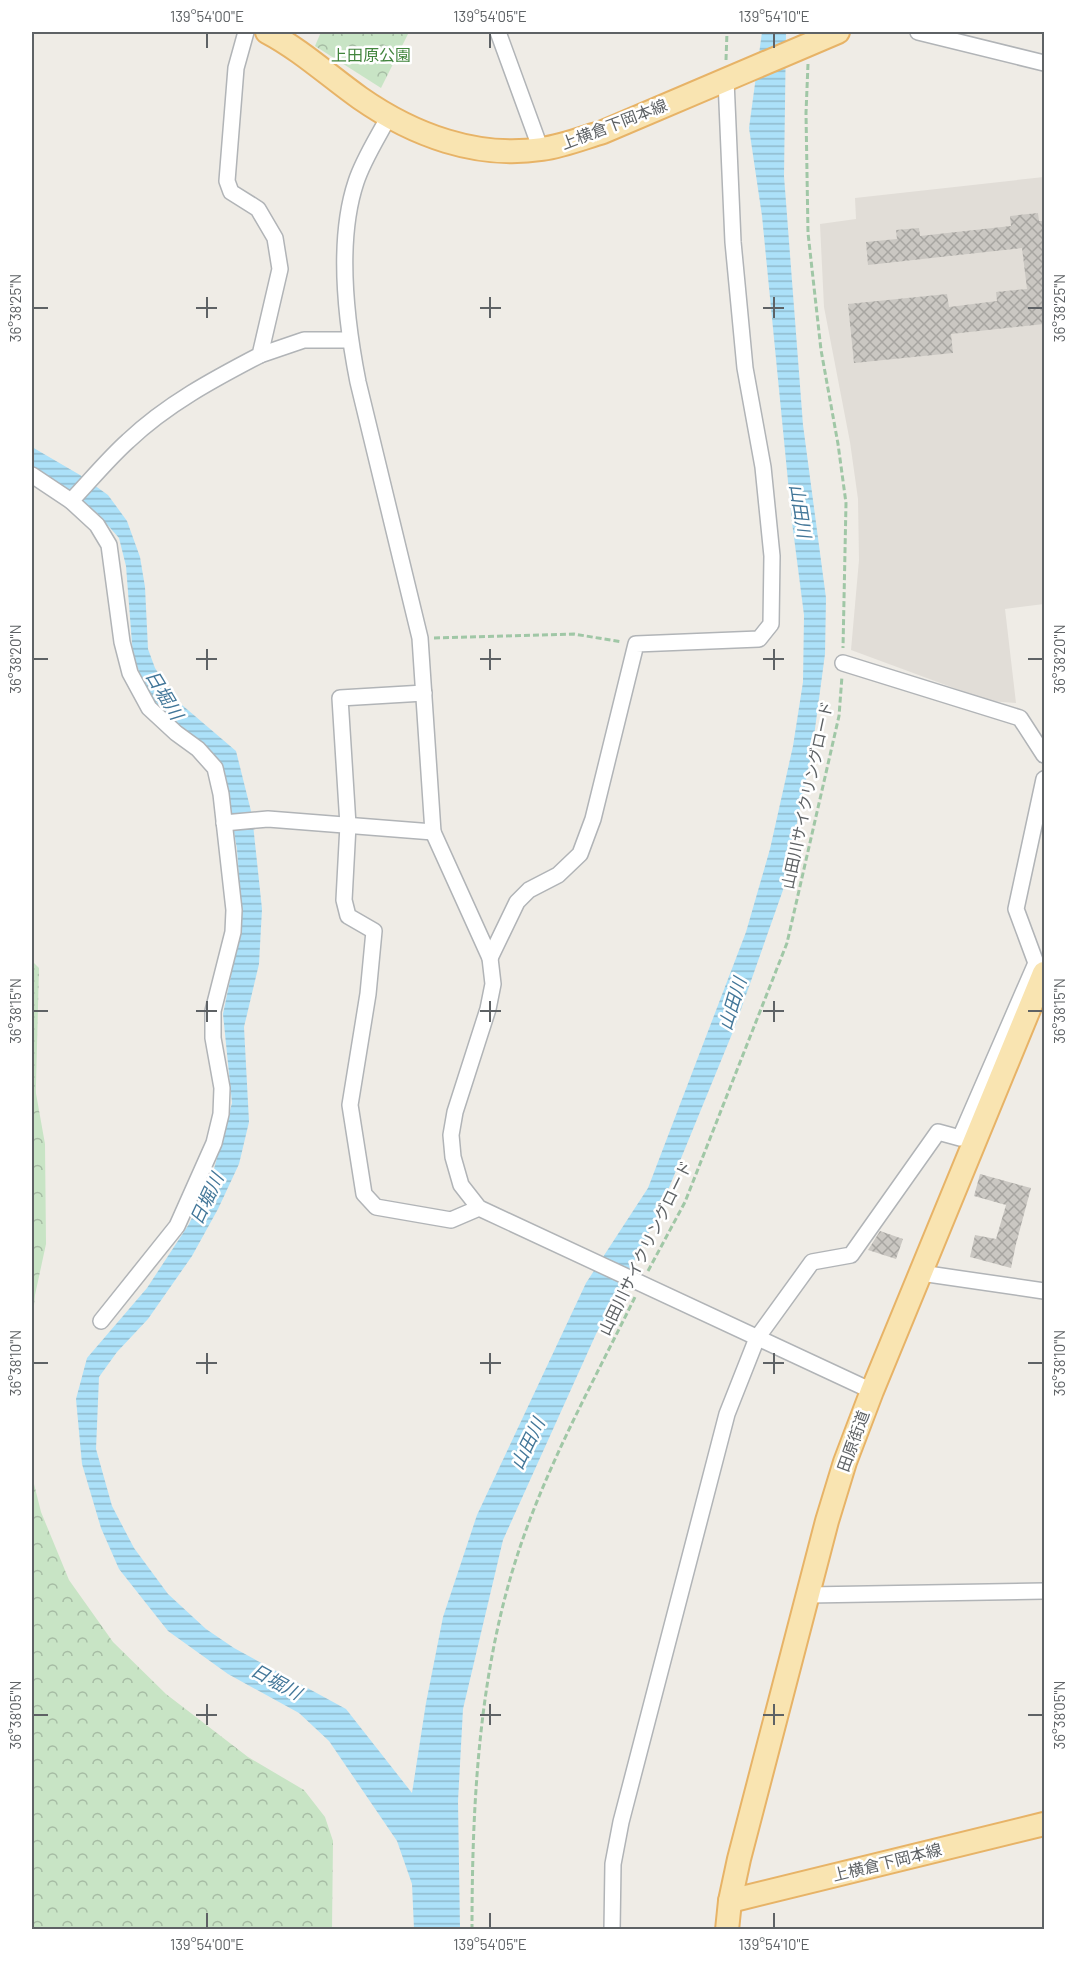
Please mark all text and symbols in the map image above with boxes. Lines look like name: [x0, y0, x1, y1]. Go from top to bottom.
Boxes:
text: 139°54'00"E: [170, 7, 244, 25]
text: 139°54'05"E: [453, 7, 527, 25]
text: 139°54'10"E: [739, 7, 809, 25]
park label: 上田原公園: [331, 45, 411, 64]
street label: 上横倉下岡本線: [558, 95, 670, 152]
text: 36°38'25"N: [6, 274, 24, 342]
text: 36°38'25"N: [1050, 274, 1068, 342]
water label: 山田川: [786, 482, 816, 541]
text: 36°38'20"N: [6, 624, 24, 694]
text: 36°38'20"N: [1050, 624, 1068, 694]
water label: 日堀川: [142, 666, 189, 725]
street label: 山田川サイクリングロード: [777, 699, 836, 891]
water label: 山田川: [714, 973, 751, 1033]
text: 36°38'15"N: [6, 978, 24, 1044]
text: 36°38'15"N: [1050, 978, 1068, 1044]
street label: 山田川サイクリングロード: [594, 1157, 695, 1338]
water label: 日堀川: [185, 1168, 228, 1228]
text: 36°38'10"N: [6, 1330, 24, 1396]
text: 36°38'10"N: [1050, 1330, 1068, 1396]
street label: 田原街道: [833, 1408, 872, 1474]
water label: 山田川: [505, 1413, 550, 1473]
water label: 日堀川: [248, 1658, 307, 1705]
text: 36°38'05"N: [6, 1681, 24, 1749]
text: 36°38'05"N: [1050, 1681, 1068, 1749]
street label: 上横倉下岡本線: [830, 1839, 944, 1884]
text: 139°54'00"E: [170, 1935, 244, 1953]
text: 139°54'05"E: [453, 1935, 527, 1953]
text: 139°54'10"E: [739, 1935, 809, 1953]

